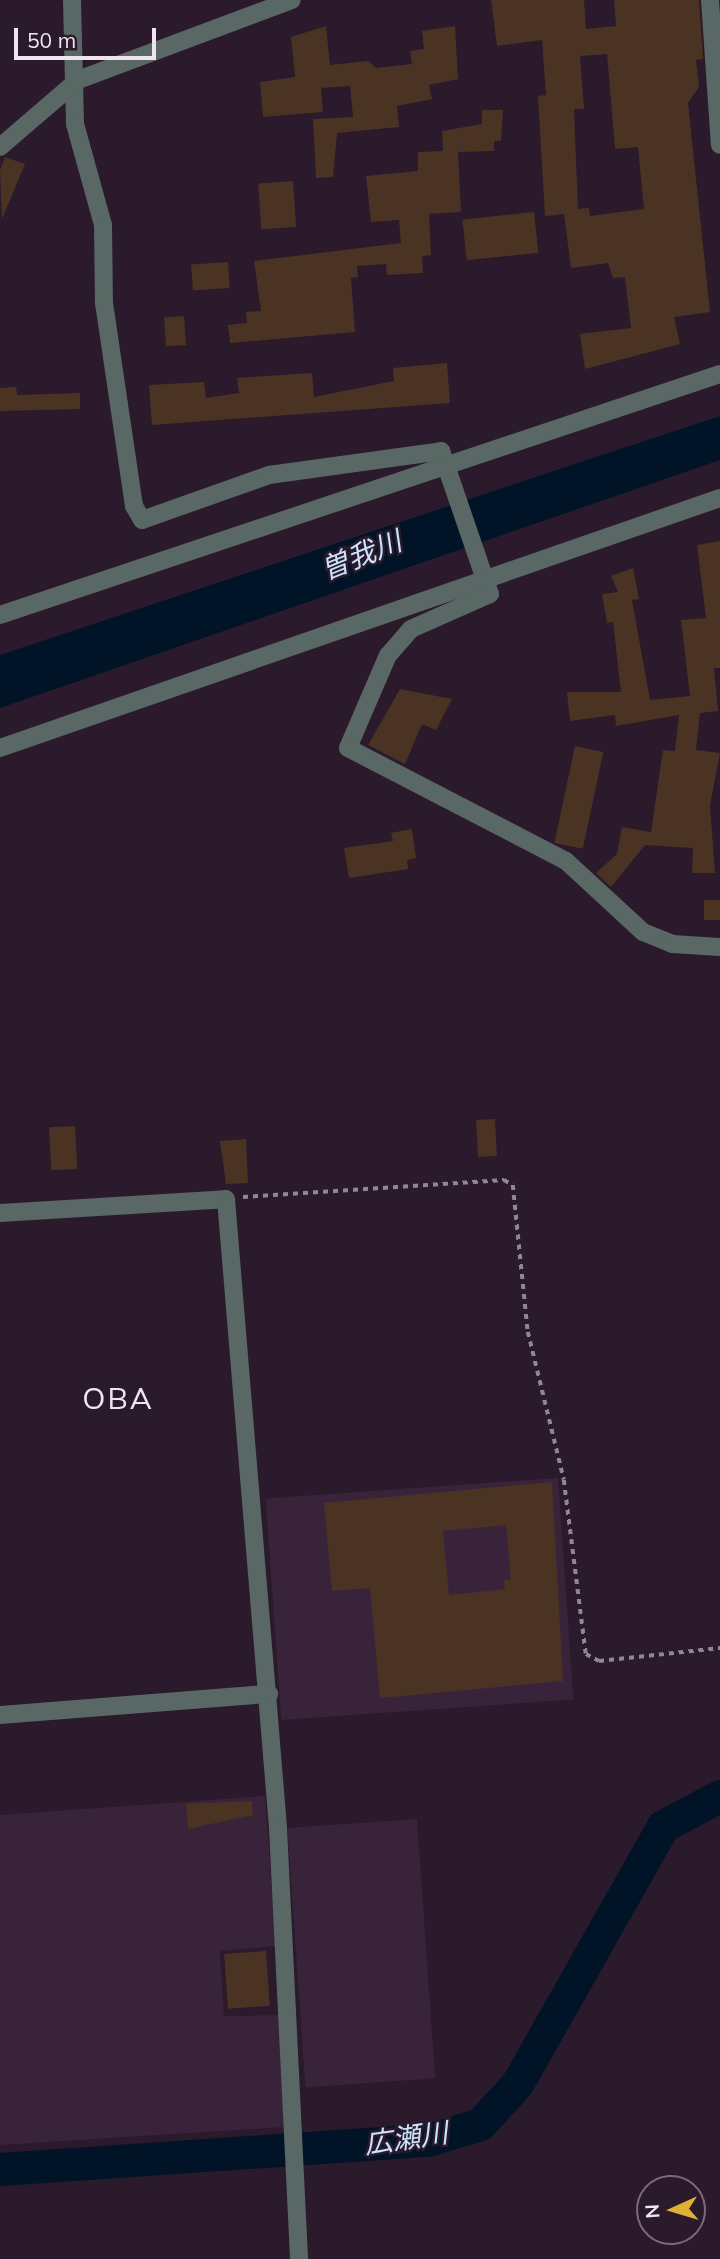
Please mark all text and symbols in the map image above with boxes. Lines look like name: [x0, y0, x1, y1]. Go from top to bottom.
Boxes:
scale bar: [18, 14, 159, 58]
text: 50 m: [27, 27, 76, 53]
water label: 曽我川: [316, 524, 406, 586]
district label: OBA: [83, 1380, 153, 1416]
water label: 広瀬川: [362, 2116, 450, 2160]
north arrow: [636, 2175, 706, 2245]
text: N: [640, 2203, 665, 2219]

